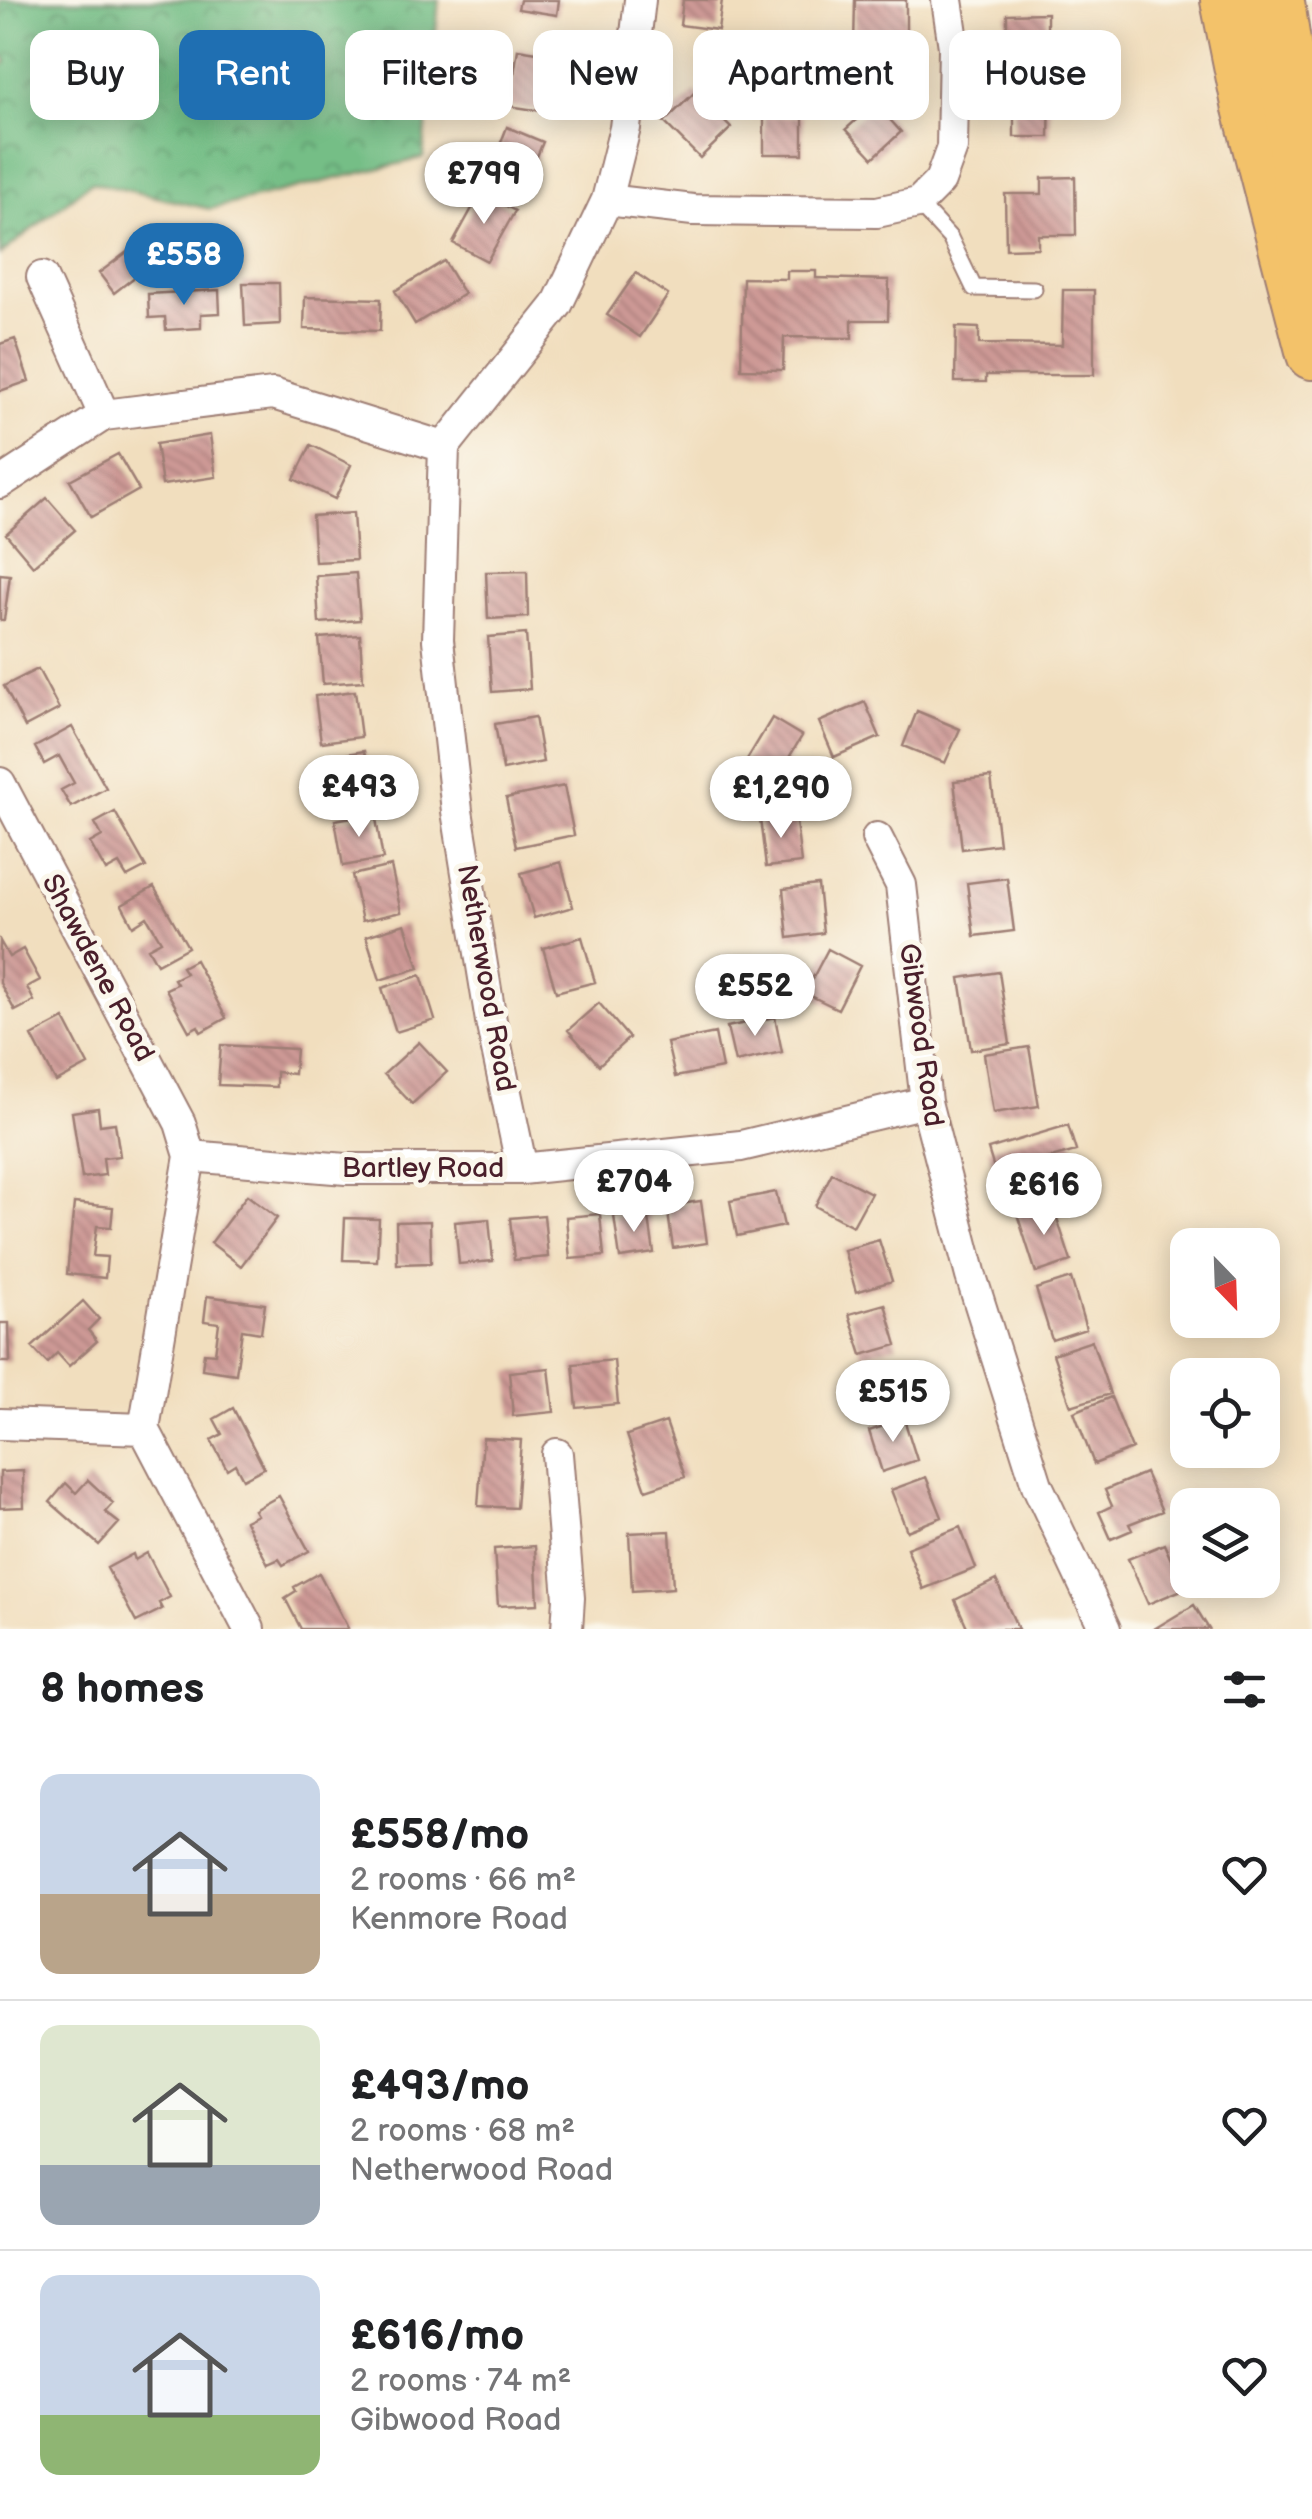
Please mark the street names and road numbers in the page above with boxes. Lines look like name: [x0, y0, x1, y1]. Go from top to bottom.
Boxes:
street label: Netherwood Road: [450, 862, 522, 1094]
street label: Shawdene Road: [35, 869, 161, 1067]
street label: Gibwood Road: [892, 941, 950, 1129]
street label: Bartley Road: [342, 1152, 504, 1185]

